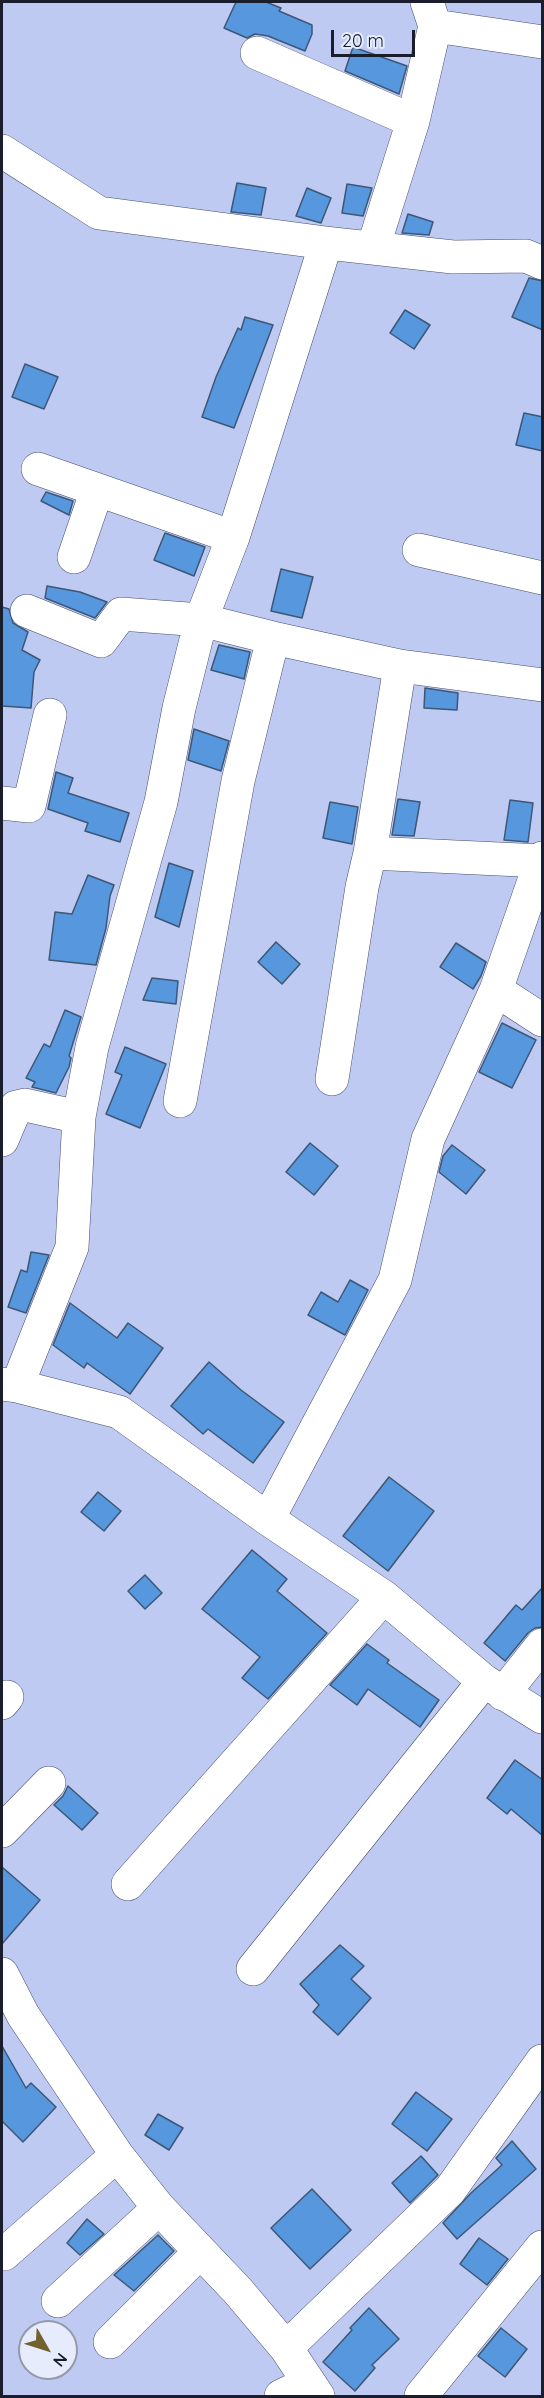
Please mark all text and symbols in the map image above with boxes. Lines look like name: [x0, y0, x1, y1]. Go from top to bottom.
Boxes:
scale bar: [334, 18, 418, 56]
text: 20 m: [342, 29, 384, 52]
north arrow: [18, 2320, 78, 2380]
text: N: [49, 2349, 72, 2371]

